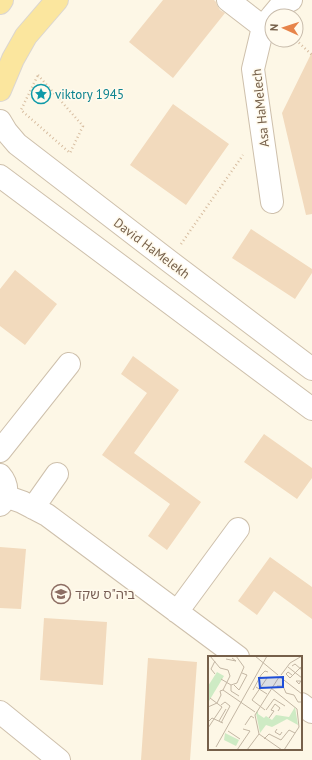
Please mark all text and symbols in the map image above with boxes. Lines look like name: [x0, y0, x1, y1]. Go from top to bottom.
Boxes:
north arrow: [264, 8, 304, 48]
text: N: [267, 23, 281, 31]
street label: Asa HaMelech: [248, 68, 273, 148]
place icon: viktory 1945: [30, 83, 52, 105]
place label: viktory 1945: [55, 86, 124, 103]
street label: David HaMelekh: [110, 214, 193, 283]
school or university icon: ביה"ס שקד: [50, 583, 72, 605]
place label: ביה"ס שקד: [75, 586, 135, 603]
inset map: [208, 656, 302, 750]

